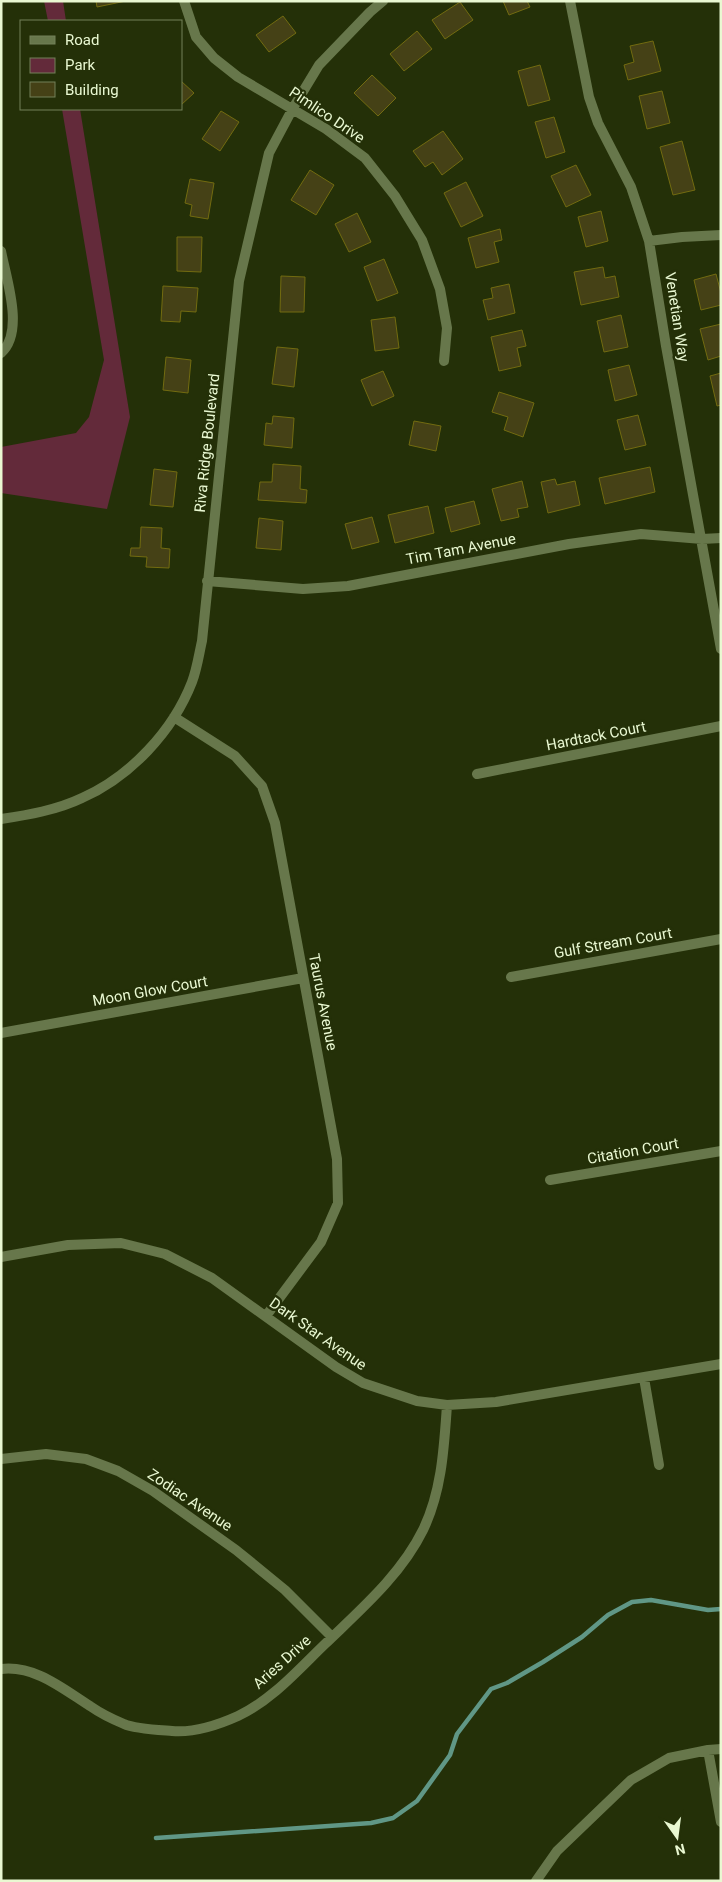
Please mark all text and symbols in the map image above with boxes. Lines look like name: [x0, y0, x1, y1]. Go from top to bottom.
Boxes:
legend: [20, 20, 182, 110]
text: Road: [65, 31, 99, 49]
text: Park: [65, 56, 96, 74]
text: Building: [65, 81, 119, 99]
street label: Pimlico Drive: [286, 83, 368, 147]
street label: Venetian Way: [661, 271, 693, 363]
street label: Riva Ridge Boulevard: [191, 373, 223, 513]
street label: Tim Tam Avenue: [405, 530, 517, 568]
street label: Hardtack Court: [544, 717, 648, 755]
street label: Gulf Stream Court: [552, 924, 674, 962]
street label: Taurus Avenue: [305, 952, 341, 1052]
street label: Moon Glow Court: [91, 972, 209, 1010]
street label: Citation Court: [586, 1134, 680, 1168]
street label: Dark Star Avenue: [266, 1294, 370, 1374]
street label: Zodiac Avenue: [144, 1465, 236, 1535]
street label: Aries Drive: [249, 1631, 315, 1693]
north arrow: [652, 1812, 702, 1862]
text: N: [673, 1841, 687, 1859]

